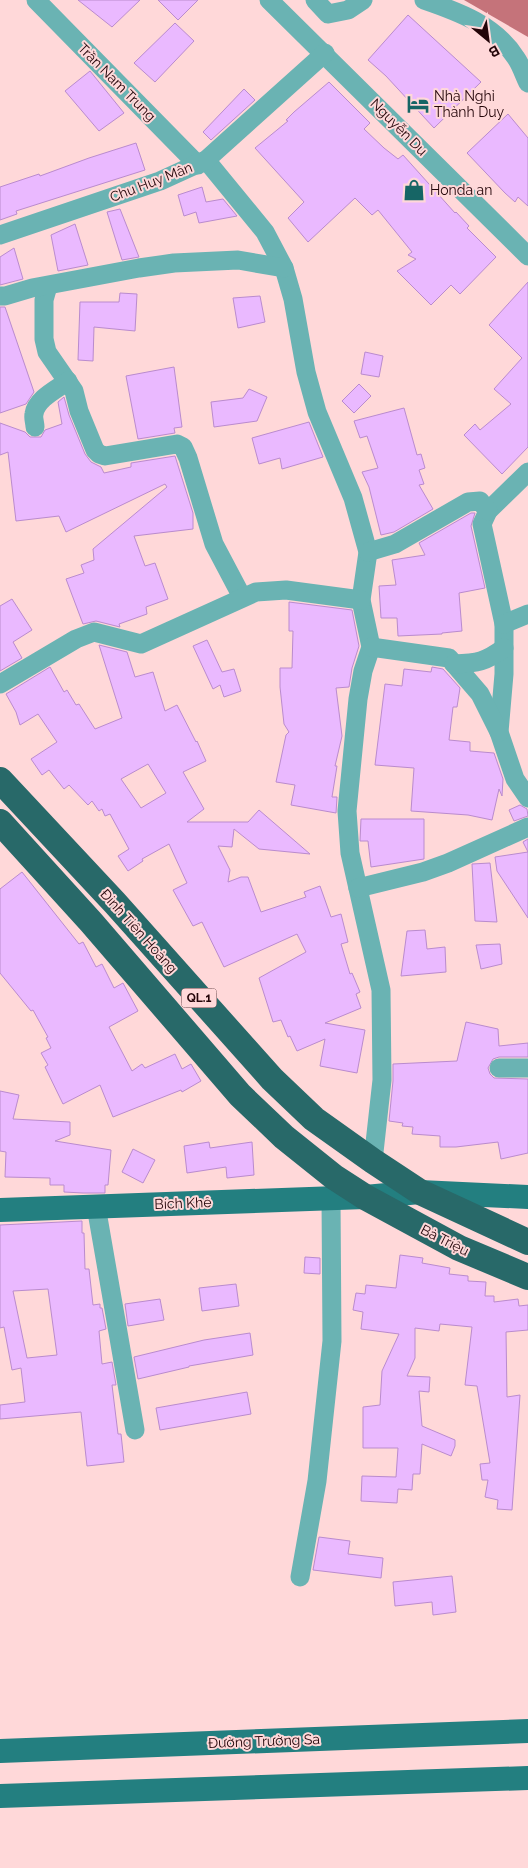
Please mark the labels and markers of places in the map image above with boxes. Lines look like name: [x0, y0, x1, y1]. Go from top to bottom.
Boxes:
place label: Nhà Nghỉ Thành Duy: [434, 88, 505, 120]
hotel icon: Nhà Nghỉ Thành Duy: [405, 91, 431, 117]
shop icon: Honda an: [401, 177, 427, 203]
place label: Honda an: [430, 182, 492, 198]

